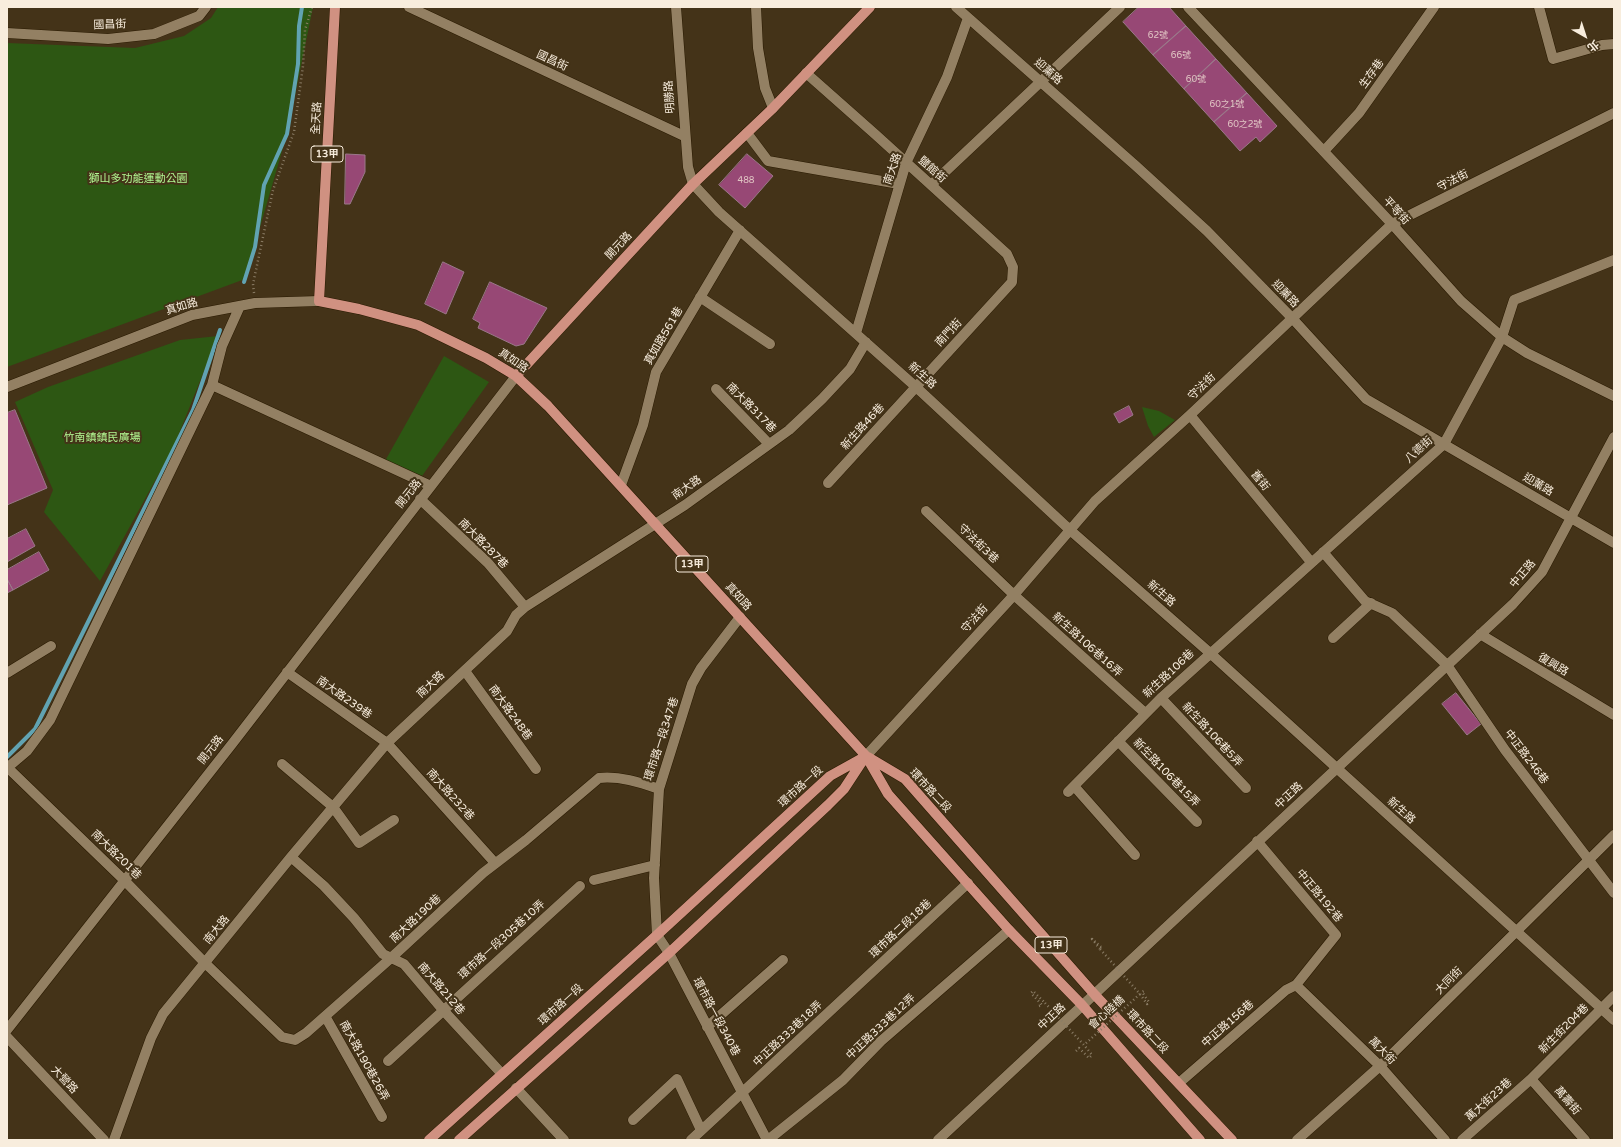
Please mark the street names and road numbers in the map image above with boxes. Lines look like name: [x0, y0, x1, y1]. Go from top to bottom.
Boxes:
street label: 國昌街: [93, 18, 127, 32]
street label: 國昌街: [534, 48, 570, 74]
street label: 迎薰路: [1031, 56, 1065, 88]
street label: 生存巷: [1357, 57, 1387, 91]
street label: 明勝路: [662, 80, 678, 114]
street label: 全天路: [310, 101, 324, 135]
road number: 13甲: [311, 146, 343, 162]
street label: 南大路: [881, 151, 905, 187]
street label: 鹽館街: [915, 154, 949, 186]
street label: 守法街: [1435, 168, 1471, 194]
street label: 平等街: [1380, 194, 1412, 228]
street label: 開元路: [603, 229, 635, 263]
street label: 迎薰路: [1269, 278, 1301, 310]
street label: 真如路: [164, 296, 200, 318]
street label: 真如路561巷: [642, 305, 686, 367]
street label: 南門街: [933, 316, 965, 350]
street label: 真如路: [496, 346, 530, 376]
street label: 新生路: [905, 360, 939, 392]
street label: 守法街: [1186, 371, 1218, 403]
street label: 南大路317巷: [723, 380, 779, 436]
street label: 新生路46巷: [839, 401, 887, 453]
street label: 八德街: [1402, 434, 1436, 466]
street label: 舊街: [1248, 468, 1272, 494]
street label: 迎薰路: [1520, 471, 1556, 499]
street label: 南大路: [670, 473, 704, 503]
street label: 開元路: [394, 477, 424, 511]
street label: 南大路287巷: [455, 516, 511, 572]
street label: 守法街3巷: [955, 522, 1001, 566]
road number: 13甲: [676, 556, 708, 572]
street label: 中正路: [1507, 557, 1539, 591]
street label: 新生路: [1144, 578, 1178, 610]
street label: 真如路: [722, 580, 754, 614]
street label: 守法街: [959, 602, 991, 636]
street label: 新生路106巷16弄: [1049, 610, 1125, 680]
street label: 新生路106巷: [1141, 647, 1197, 701]
street label: 復興路: [1535, 651, 1571, 679]
street label: 南大路: [414, 669, 448, 701]
street label: 南大路239巷: [314, 674, 374, 722]
street label: 南大路248巷: [486, 683, 534, 743]
street label: 環市路一段347巷: [642, 696, 682, 782]
street label: 新生路106巷5弄: [1179, 700, 1245, 770]
street label: 中正路246巷: [1501, 727, 1551, 787]
street label: 開元路: [196, 733, 226, 767]
street label: 新生路106巷15弄: [1130, 736, 1202, 810]
street label: 環市路一段: [776, 764, 826, 810]
street label: 環市路二段: [906, 766, 954, 816]
street label: 南大路232巷: [423, 767, 477, 823]
street label: 中正路: [1272, 780, 1306, 812]
street label: 新生路: [1384, 795, 1418, 827]
street label: 南大路201巷: [88, 828, 144, 882]
street label: 中正路192巷: [1293, 867, 1345, 925]
street label: 南大路190巷: [388, 892, 444, 946]
street label: 環市路二段18巷: [867, 897, 935, 961]
street label: 環市路一段305巷10弄: [456, 898, 548, 982]
street label: 南大路: [201, 913, 233, 947]
road number: 13甲: [1035, 937, 1067, 953]
street label: 南大路212巷: [415, 960, 467, 1018]
street label: 大同街: [1433, 965, 1465, 997]
street label: 環市路一段340巷: [690, 976, 742, 1058]
street label: 環市路一段: [536, 982, 586, 1028]
street label: 中正路333巷12弄: [844, 992, 918, 1062]
street label: 會心陸橋: [1086, 993, 1128, 1033]
street label: 中正路156巷: [1199, 998, 1257, 1050]
street label: 中正路333巷18弄: [751, 999, 825, 1069]
street label: 中正路: [1035, 1001, 1069, 1033]
street label: 新生街204巷: [1536, 1001, 1592, 1057]
street label: 環市路二段: [1123, 1007, 1171, 1057]
street label: 南大路190巷26弄: [337, 1019, 391, 1103]
street label: 萬大街: [1366, 1035, 1398, 1067]
street label: 大營路: [48, 1063, 80, 1097]
street label: 萬大街23巷: [1463, 1076, 1515, 1124]
street label: 萬壽街: [1551, 1084, 1583, 1118]

